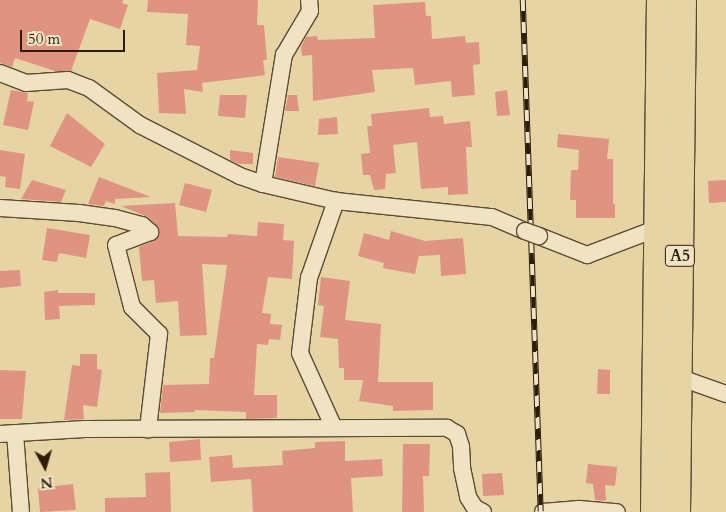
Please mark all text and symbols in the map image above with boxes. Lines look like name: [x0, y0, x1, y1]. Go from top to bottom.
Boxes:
scale bar: [22, 20, 128, 52]
text: 50 m: [28, 29, 60, 49]
road number: A5: [664, 242, 696, 270]
north arrow: [20, 442, 70, 492]
text: N: [40, 472, 54, 492]

